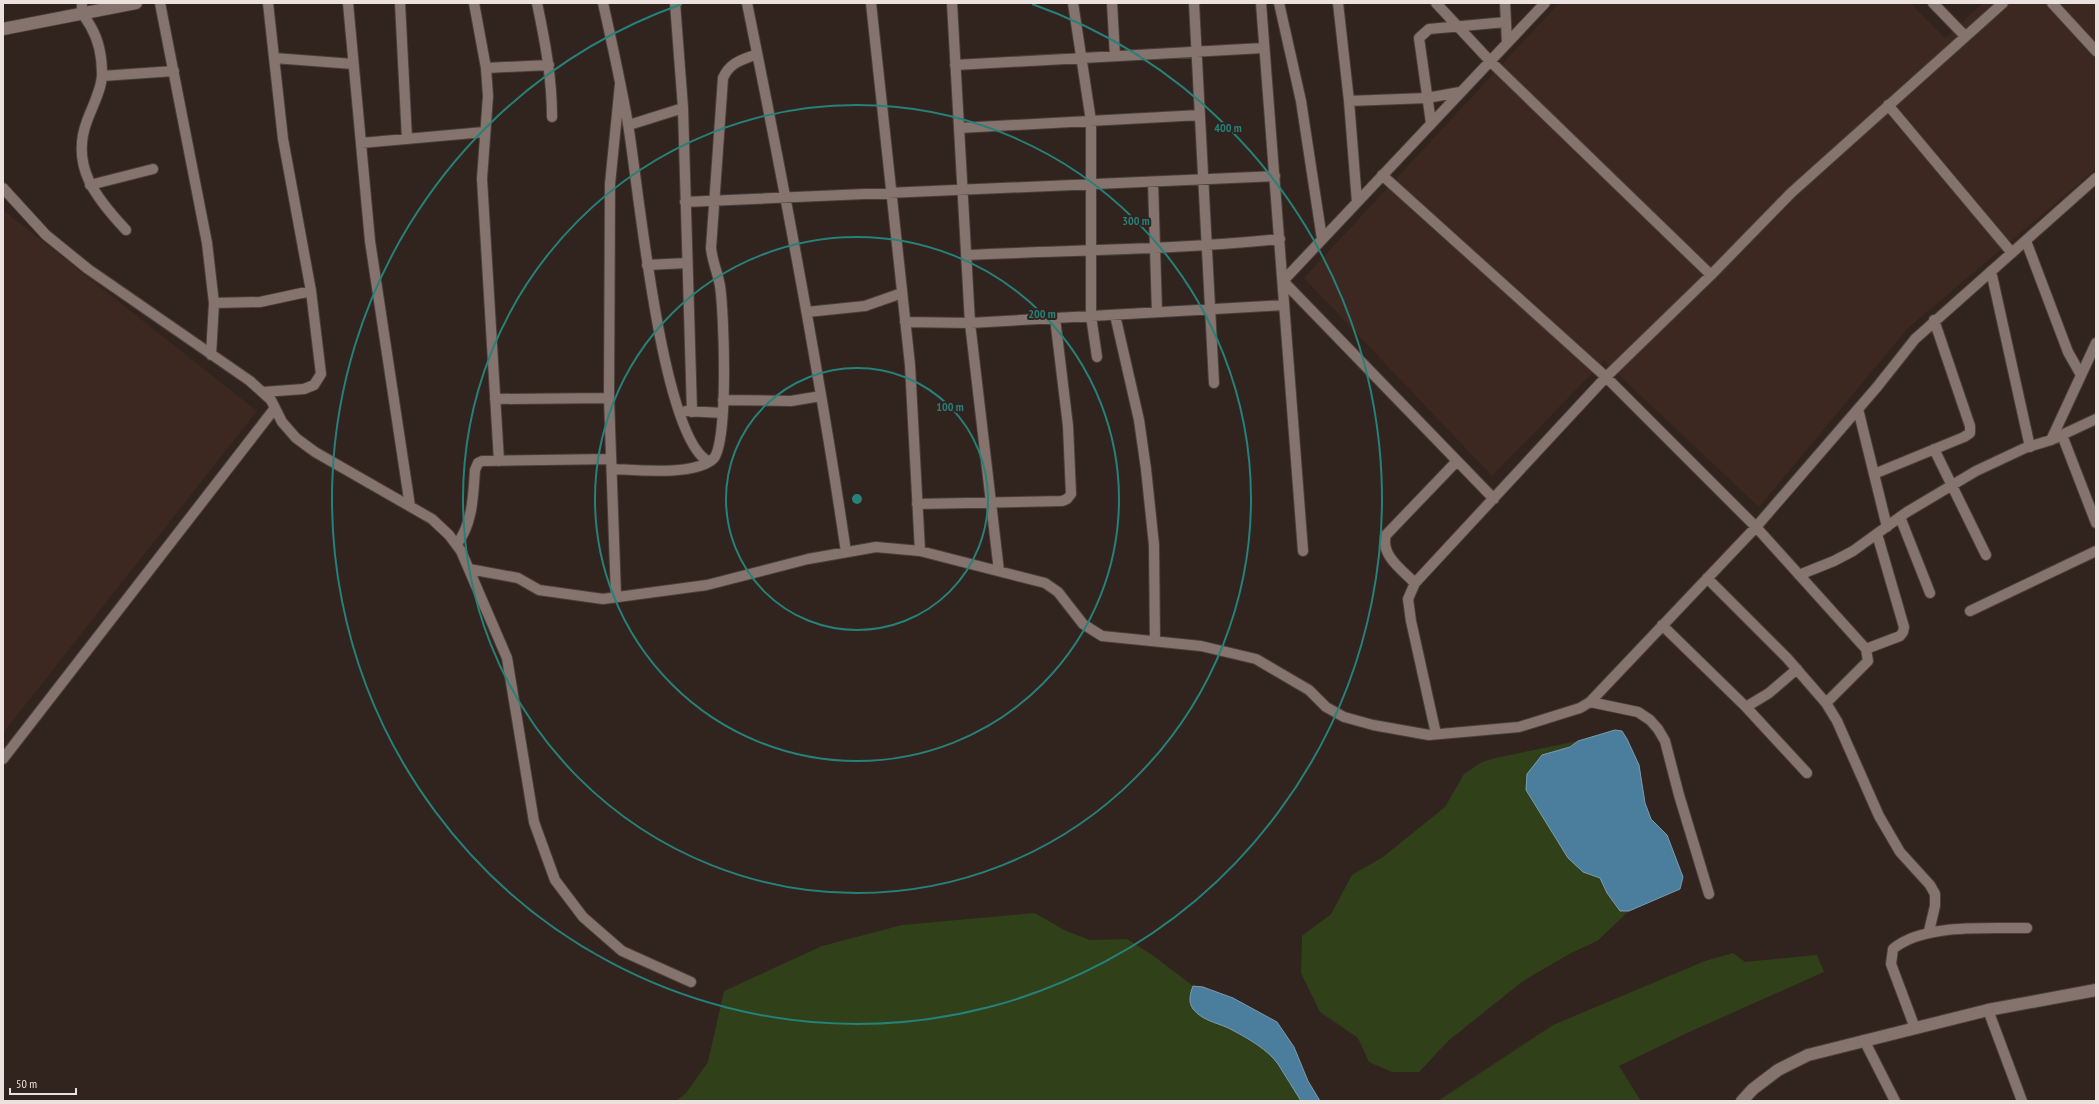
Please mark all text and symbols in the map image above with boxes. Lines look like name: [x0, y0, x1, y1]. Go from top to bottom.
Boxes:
text: 400 m: [1214, 120, 1242, 135]
text: 300 m: [1122, 213, 1150, 228]
text: 200 m: [1028, 306, 1056, 321]
text: 100 m: [936, 399, 964, 414]
centre of rings: [850, 492, 864, 506]
scale bar: [10, 1070, 76, 1096]
text: 50 m: [16, 1076, 37, 1091]

